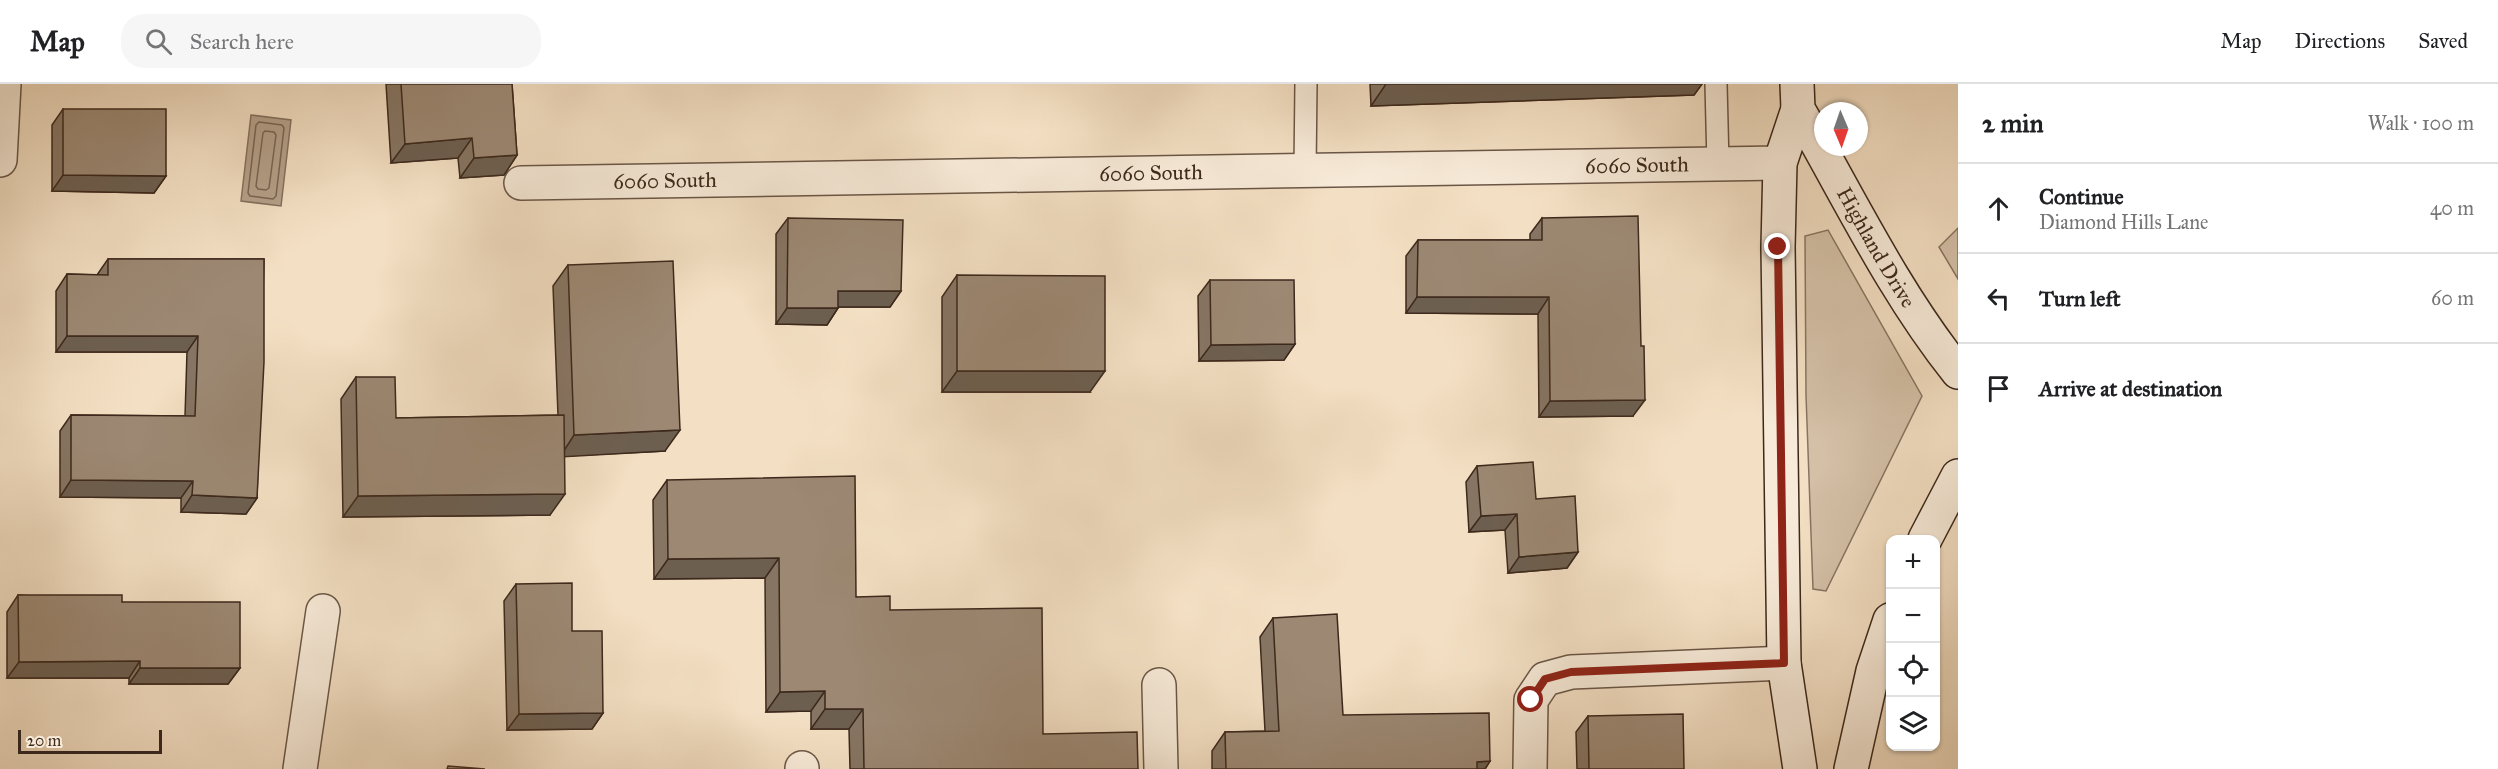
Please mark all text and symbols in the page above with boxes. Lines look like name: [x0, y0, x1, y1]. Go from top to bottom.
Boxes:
search box: [121, 14, 541, 68]
text: Map: [30, 24, 85, 59]
icon: search: [142, 25, 175, 58]
text: Search here: [190, 28, 294, 55]
text: Map: [2221, 28, 2262, 54]
text: Directions: [2295, 28, 2385, 54]
text: Saved: [2418, 28, 2468, 54]
north arrow: [1814, 102, 1868, 156]
text: 2 min: [1982, 107, 2043, 139]
text: Walk · 100 m: [2368, 111, 2474, 135]
street label: 6060 South: [1585, 151, 1689, 179]
street label: 6060 South: [1099, 159, 1203, 187]
street label: 6060 South: [613, 167, 717, 195]
street label: Highland Drive: [1831, 183, 1922, 313]
text: Continue: [2039, 183, 2124, 210]
icon: ahead: [1982, 192, 2015, 225]
text: 40 m: [2430, 196, 2474, 220]
text: Diamond Hills Lane: [2039, 210, 2208, 234]
route end: [1764, 233, 1790, 259]
icon: left: [1982, 282, 2015, 315]
text: Turn left: [2039, 285, 2121, 312]
text: 60 m: [2431, 286, 2474, 310]
icon: arrive: [1982, 372, 2015, 405]
text: Arrive at destination: [2039, 375, 2222, 402]
map controls: [1886, 535, 1940, 751]
button: +: [1886, 535, 1940, 589]
button: −: [1886, 589, 1940, 643]
button: locate: [1886, 643, 1940, 697]
route start: [1517, 686, 1543, 712]
button: layers: [1886, 697, 1940, 751]
scale bar: [18, 727, 162, 754]
text: 20 m: [27, 731, 61, 750]

